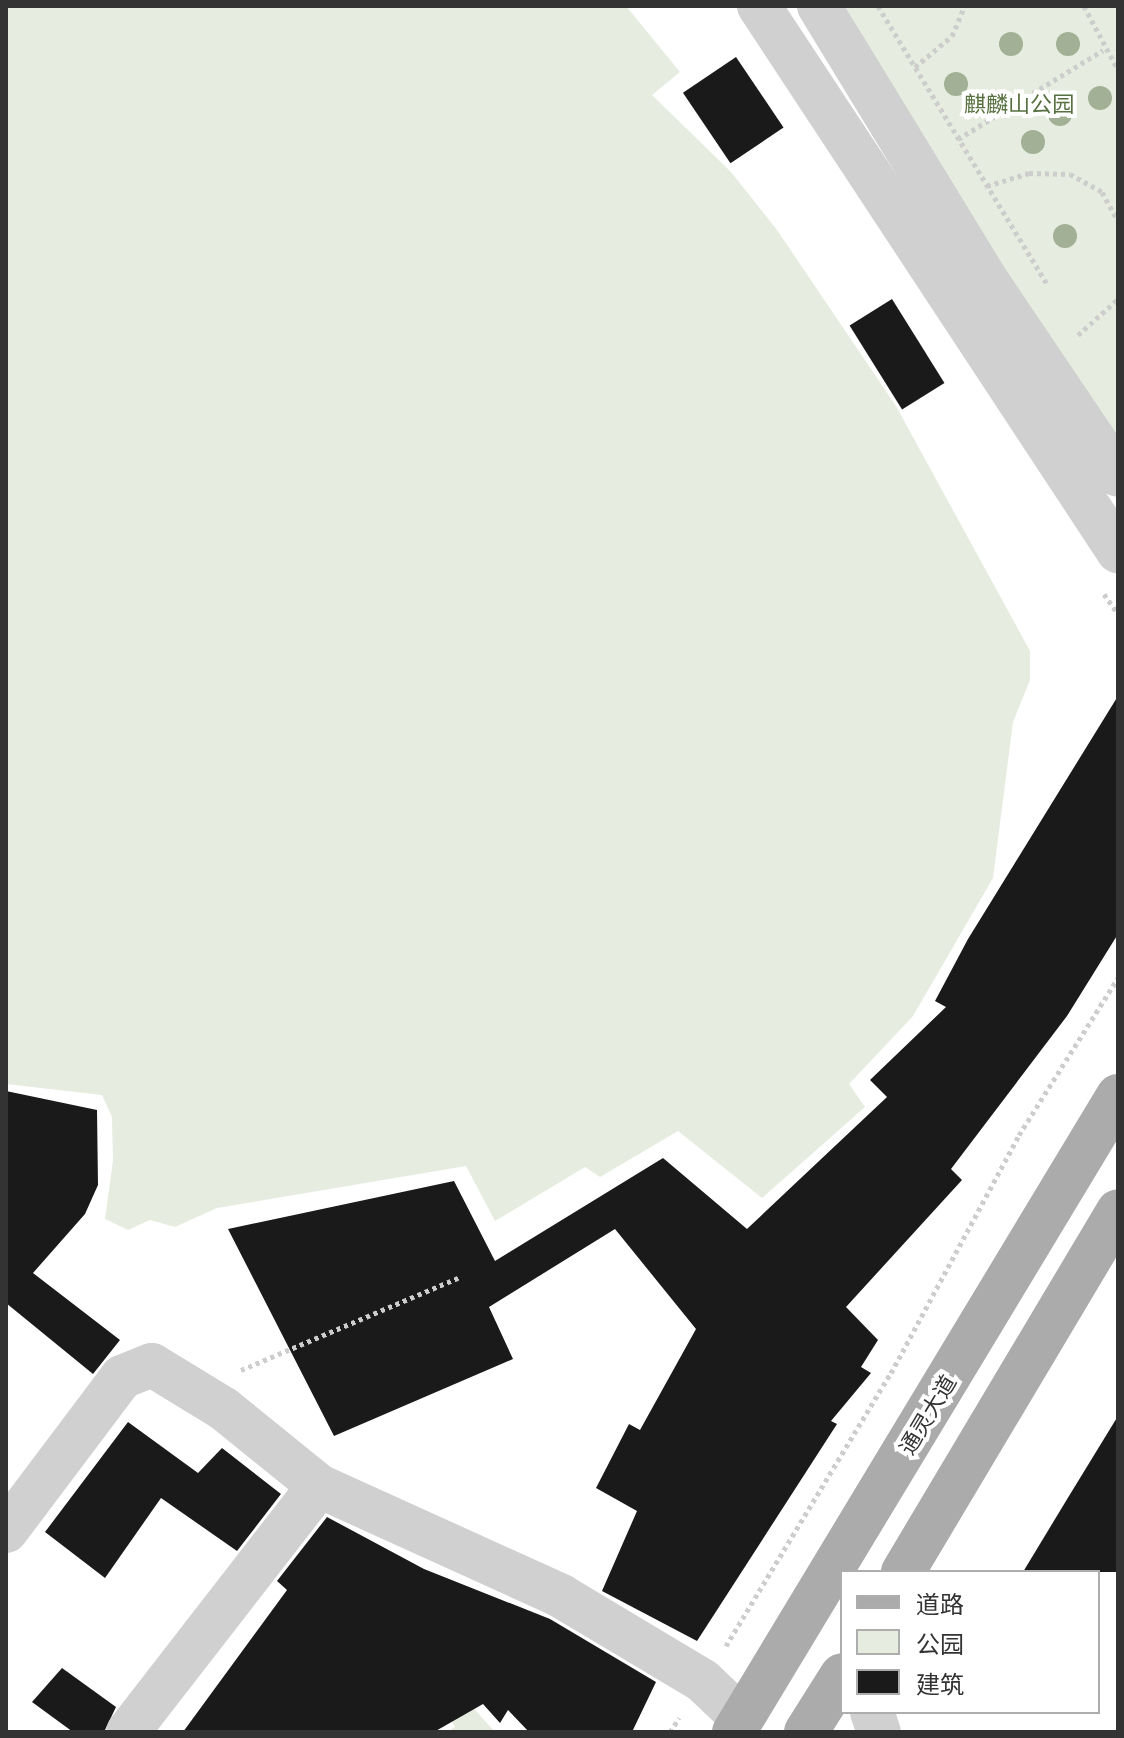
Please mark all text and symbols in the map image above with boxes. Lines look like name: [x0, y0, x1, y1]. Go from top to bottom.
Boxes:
park label: 麒麟山公园: [964, 92, 1074, 118]
street label: 通灵大道: [894, 1370, 962, 1460]
legend: [840, 1570, 1100, 1714]
text: 道路: [916, 1591, 964, 1618]
text: 公园: [916, 1631, 964, 1658]
text: 建筑: [916, 1671, 964, 1698]

